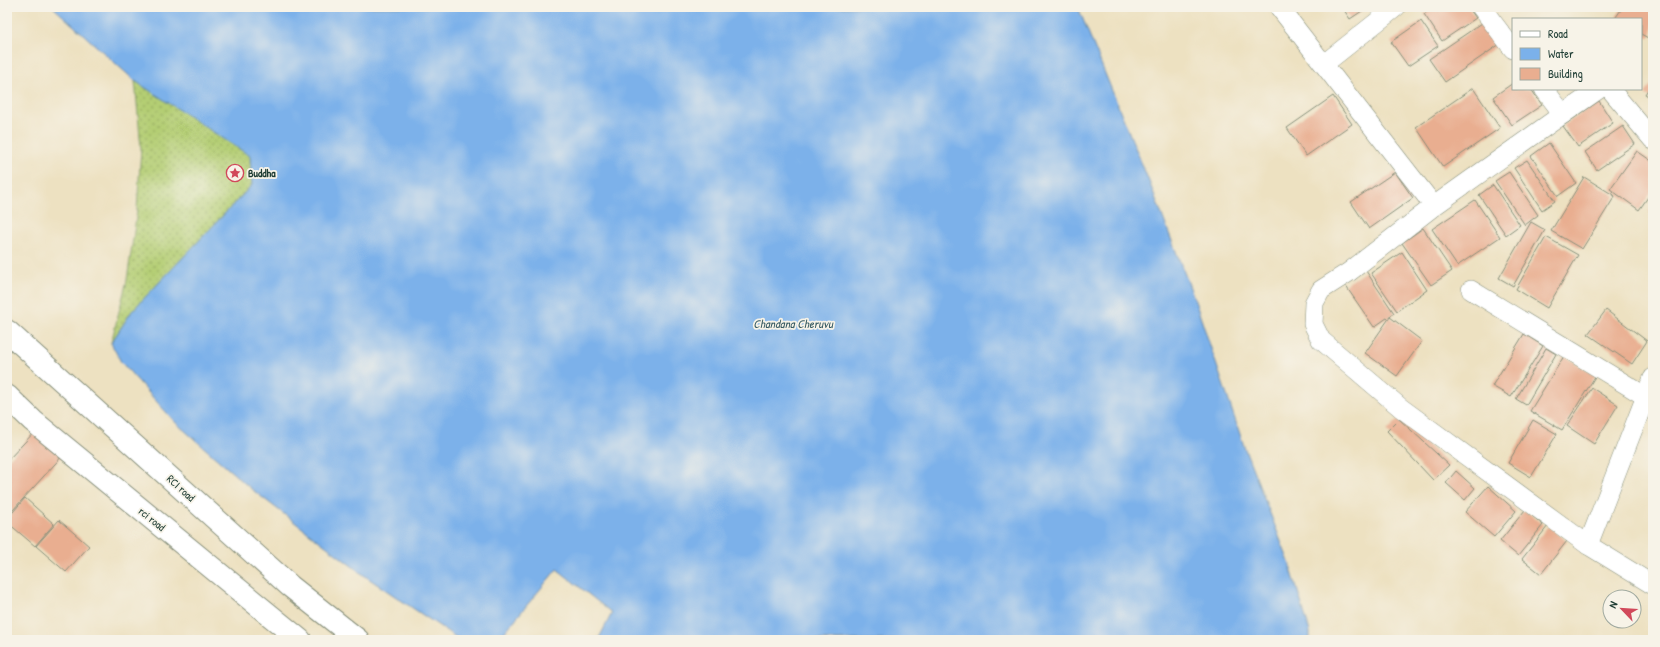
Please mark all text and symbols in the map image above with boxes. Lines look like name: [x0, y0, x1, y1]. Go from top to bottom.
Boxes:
legend: [1512, 18, 1642, 90]
text: Road: [1548, 25, 1568, 42]
text: Water: [1548, 45, 1574, 62]
text: Building: [1548, 65, 1583, 82]
place icon: Buddha: [225, 163, 245, 183]
place label: Buddha: [248, 166, 276, 180]
water label: Chandana Cheruvu: [753, 315, 834, 332]
street label: RCI road: [164, 472, 199, 505]
street label: rci road: [136, 504, 169, 535]
north arrow: [1602, 589, 1642, 629]
text: N: [1605, 599, 1621, 610]

